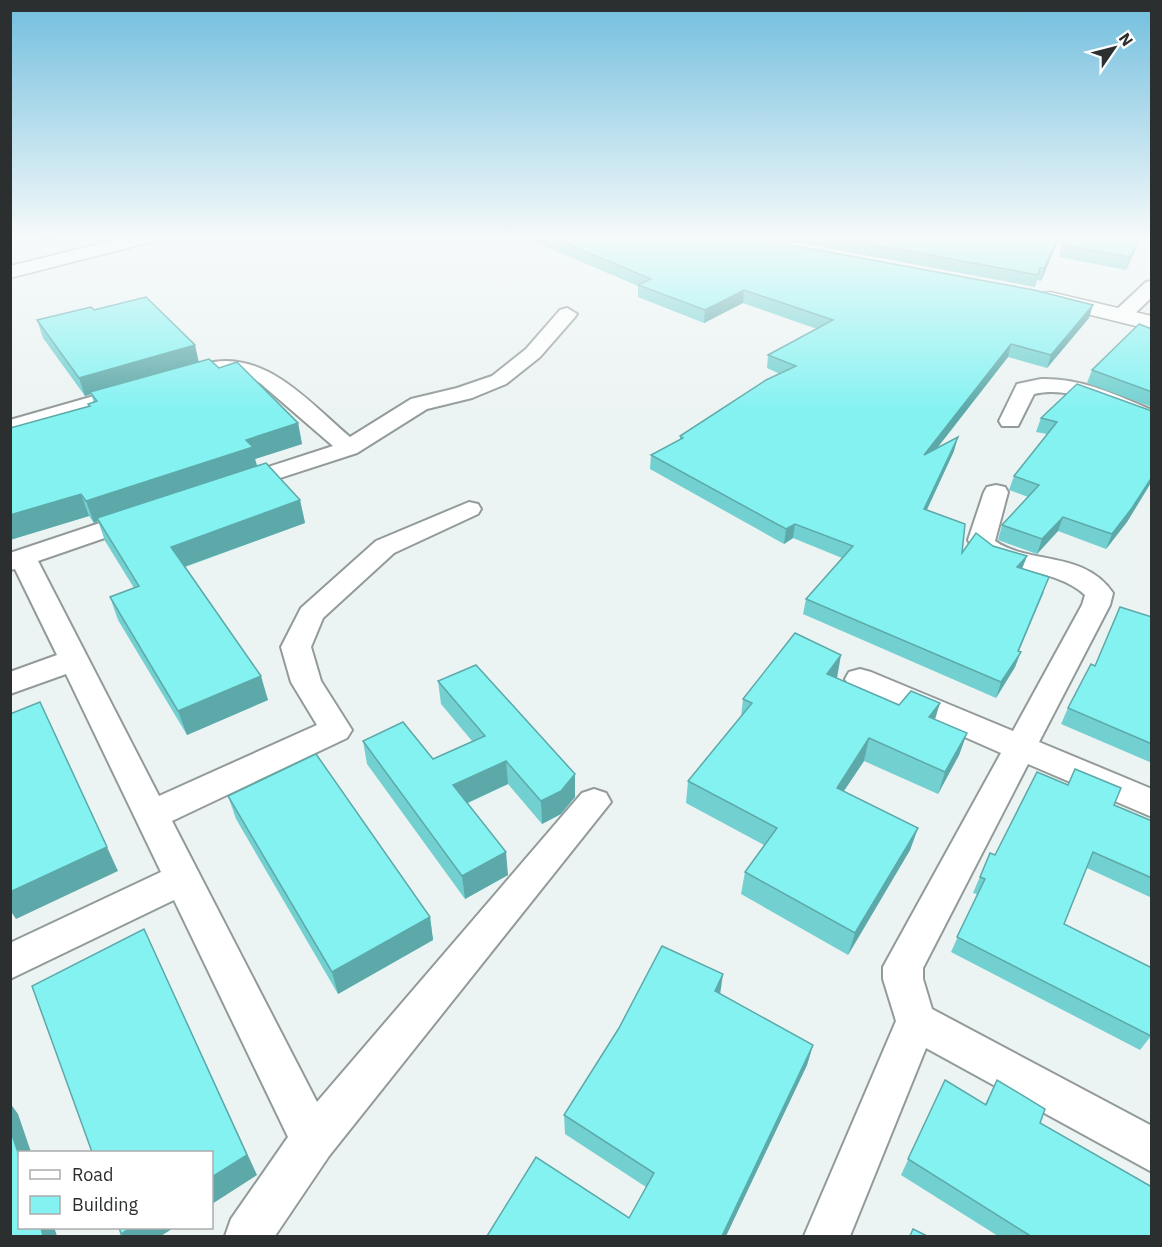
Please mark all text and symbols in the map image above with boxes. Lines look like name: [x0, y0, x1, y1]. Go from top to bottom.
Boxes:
north arrow: [1084, 18, 1144, 78]
text: N: [1115, 29, 1138, 50]
legend: [18, 1151, 213, 1229]
text: Road: [72, 1163, 113, 1186]
text: Building: [72, 1193, 139, 1216]

